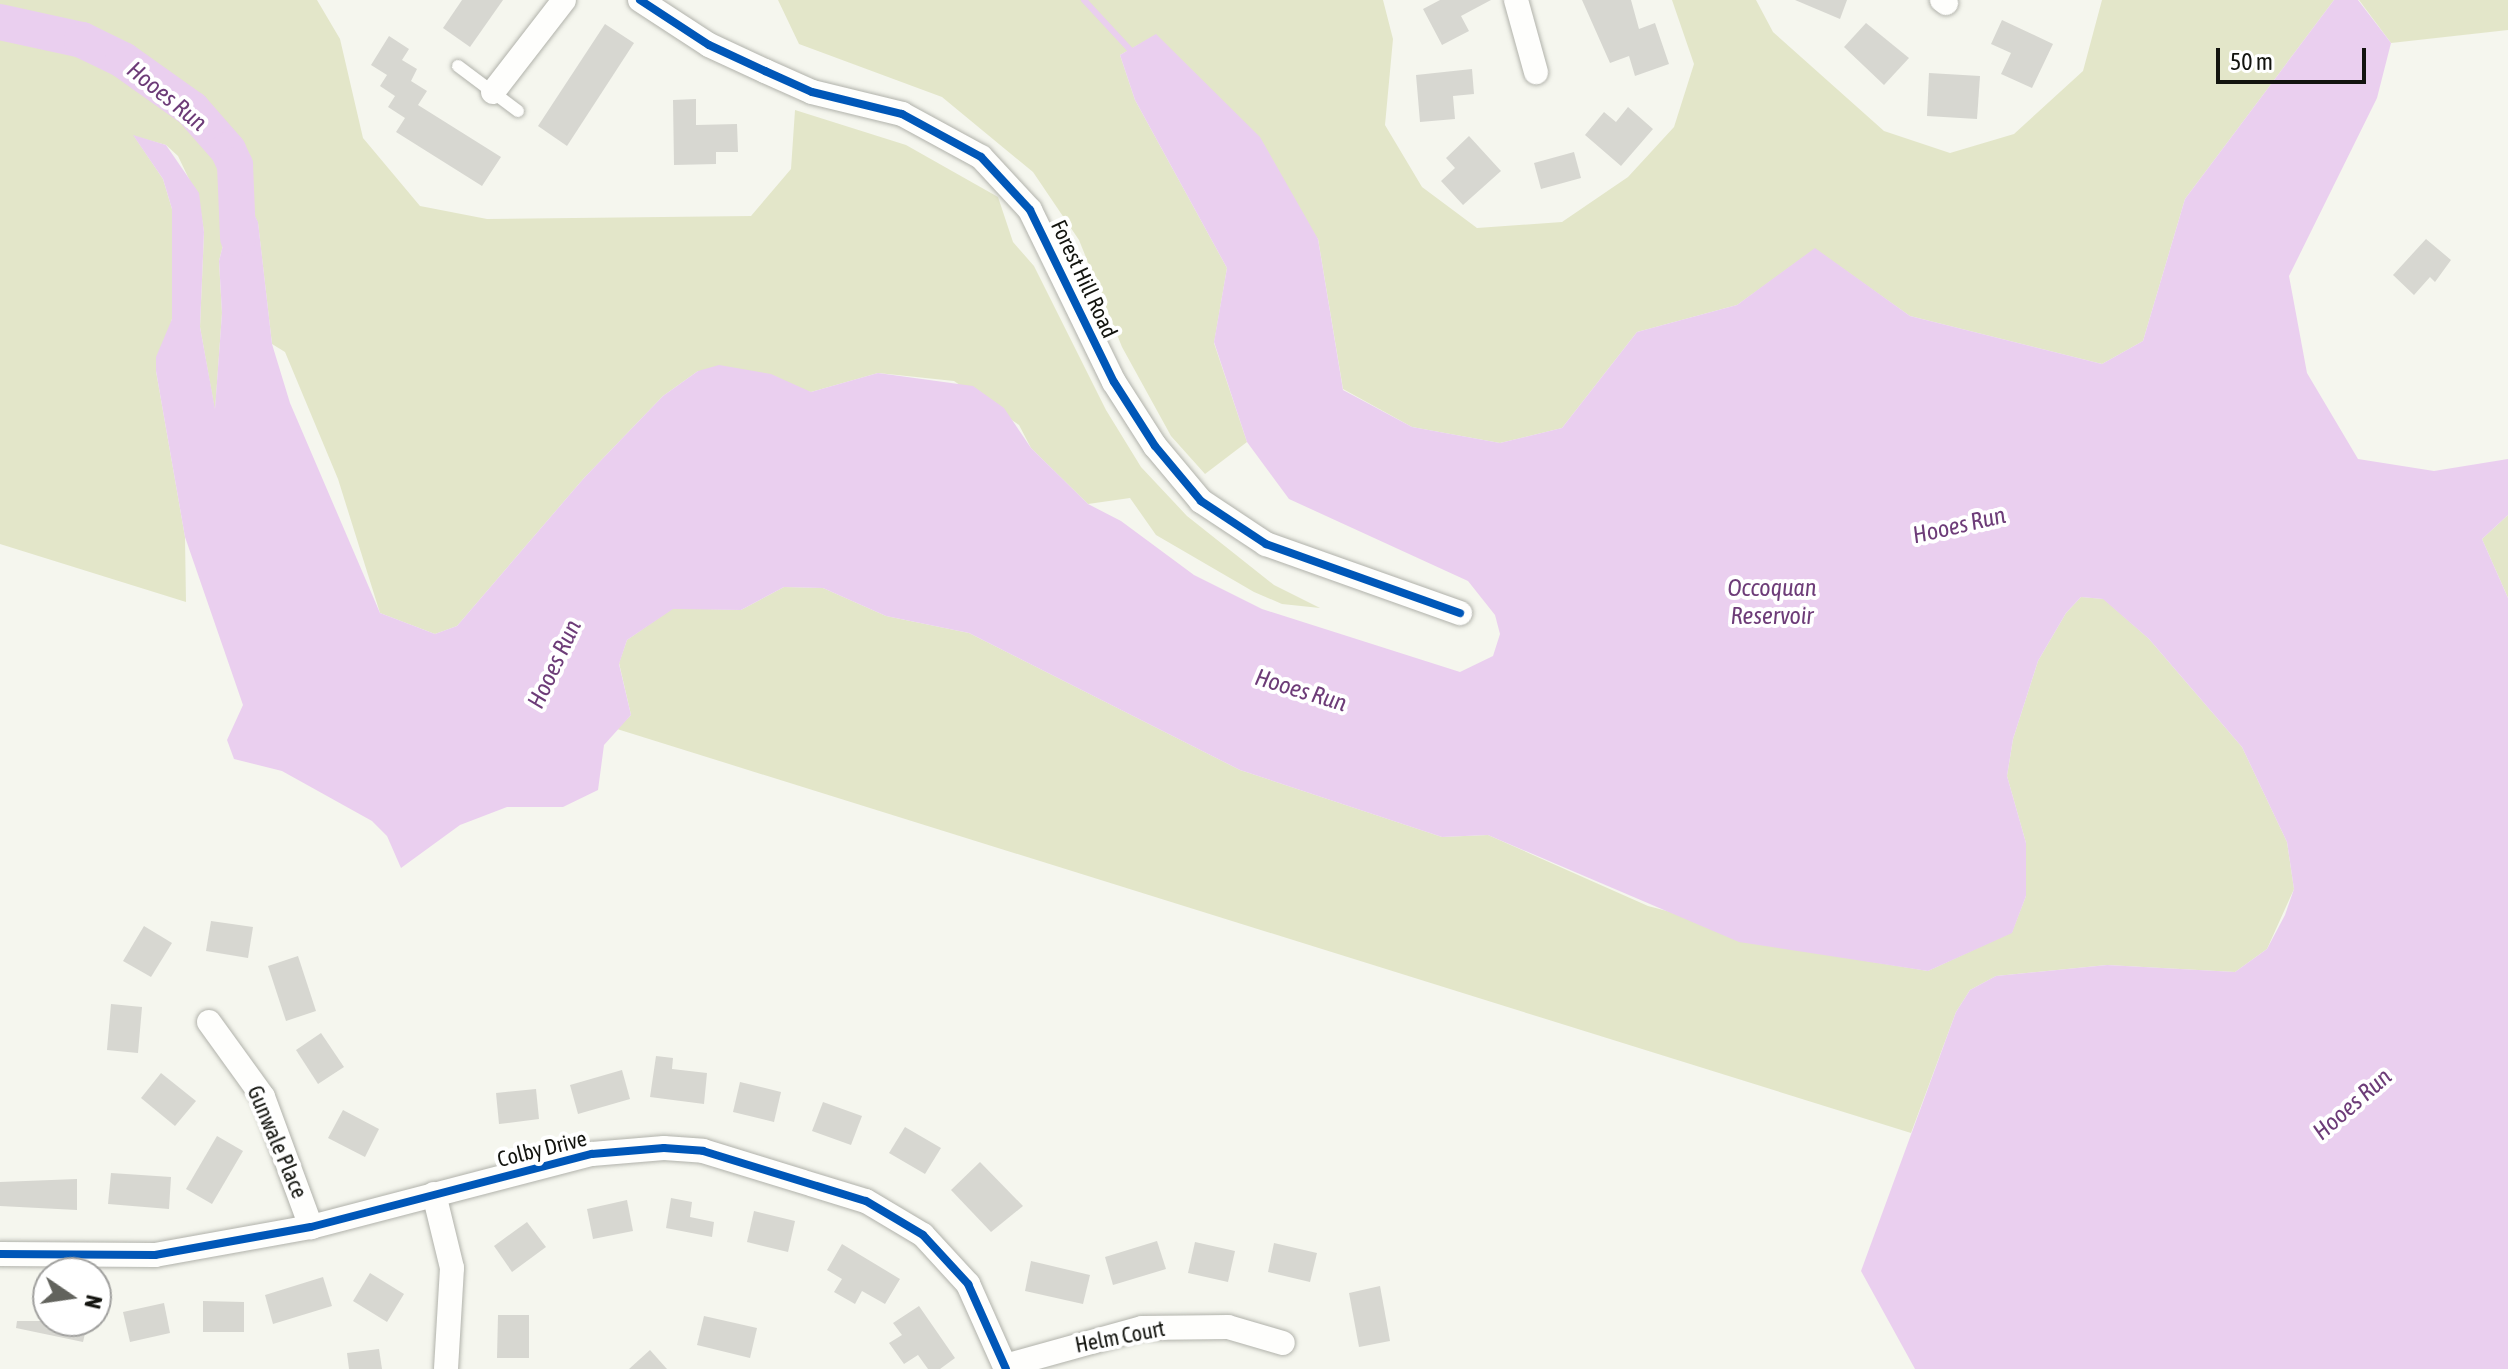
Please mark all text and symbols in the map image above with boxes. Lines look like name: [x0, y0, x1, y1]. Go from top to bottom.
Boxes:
scale bar: [2220, 32, 2370, 82]
text: 50 m: [2230, 48, 2273, 75]
water label: Hooes Run: [121, 55, 213, 137]
street label: Forest Hill Road: [1045, 216, 1123, 342]
water label: Hooes Run: [1910, 500, 2008, 550]
water label: Occoquan Reservoir: [1728, 574, 1816, 630]
water label: Hooes Run: [521, 615, 587, 713]
water label: Hooes Run: [1252, 662, 1350, 718]
water label: Hooes Run: [2307, 1062, 2397, 1146]
street label: Gunwale Place: [241, 1082, 313, 1202]
street label: Colby Drive: [495, 1125, 589, 1173]
north arrow: [32, 1257, 112, 1337]
text: N: [79, 1293, 108, 1311]
street label: Helm Court: [1073, 1315, 1167, 1359]

